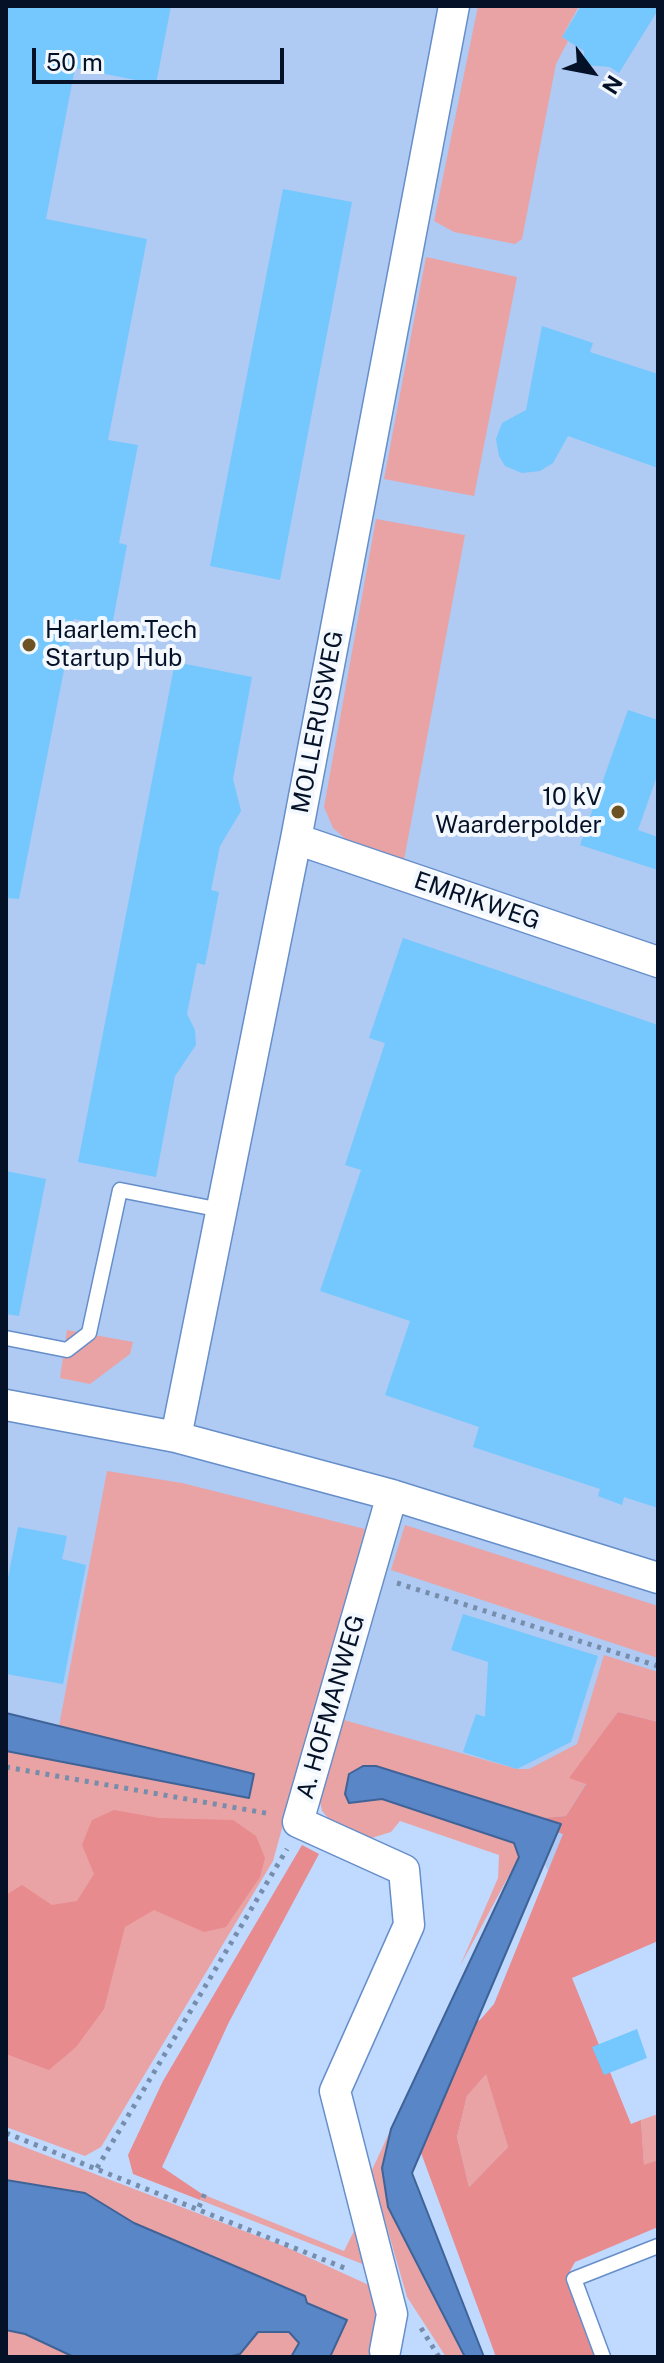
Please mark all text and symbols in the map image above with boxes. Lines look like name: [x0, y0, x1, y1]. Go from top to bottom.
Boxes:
scale bar: [36, 32, 288, 82]
north arrow: [552, 32, 632, 112]
text: 50 m: [46, 48, 103, 76]
text: N: [597, 71, 628, 99]
place label: Haarlem.Tech Startup Hub: [45, 617, 197, 673]
street label: MOLLERUSWEG: [286, 628, 350, 816]
marker: Haarlem.Tech Startup Hub: [20, 636, 38, 654]
place label: 10 kV Waarderpolder: [435, 784, 602, 840]
marker: 10 kV Waarderpolder: [609, 803, 627, 821]
street label: EMRIKWEG: [410, 866, 544, 936]
street label: A. HOFMANWEG: [291, 1612, 371, 1802]

